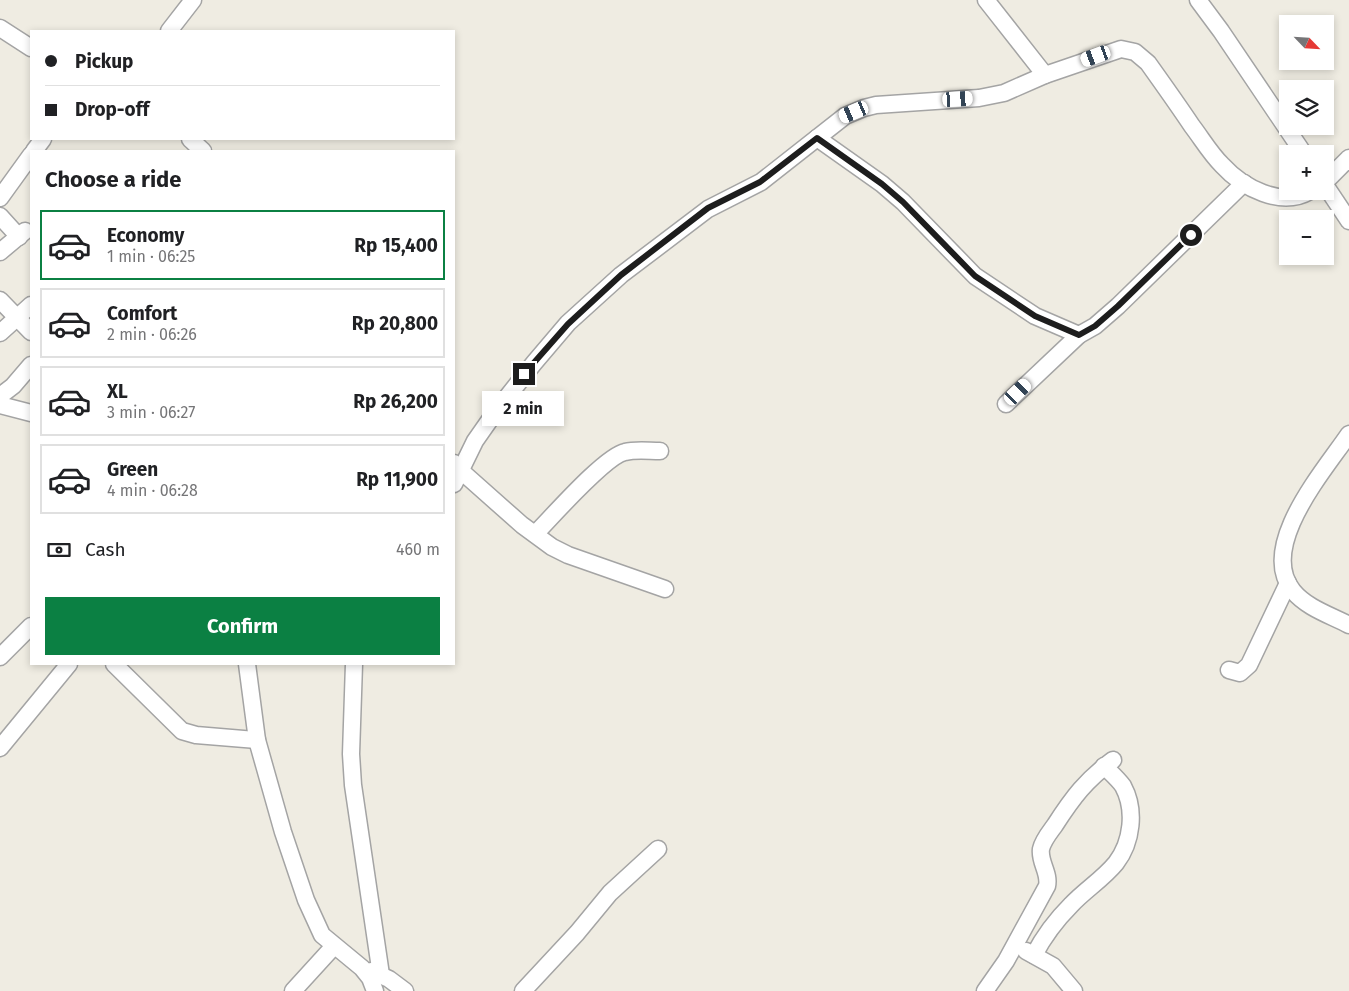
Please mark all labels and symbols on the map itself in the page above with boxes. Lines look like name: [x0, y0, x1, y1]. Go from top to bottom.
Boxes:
north arrow: [1279, 15, 1334, 70]
car: [1079, 44, 1112, 68]
car: [942, 91, 973, 107]
car: [837, 99, 870, 125]
route start: [1180, 224, 1202, 246]
route end: [513, 363, 535, 385]
car: [1001, 376, 1034, 408]
callout: 2 min: [483, 392, 565, 426]

